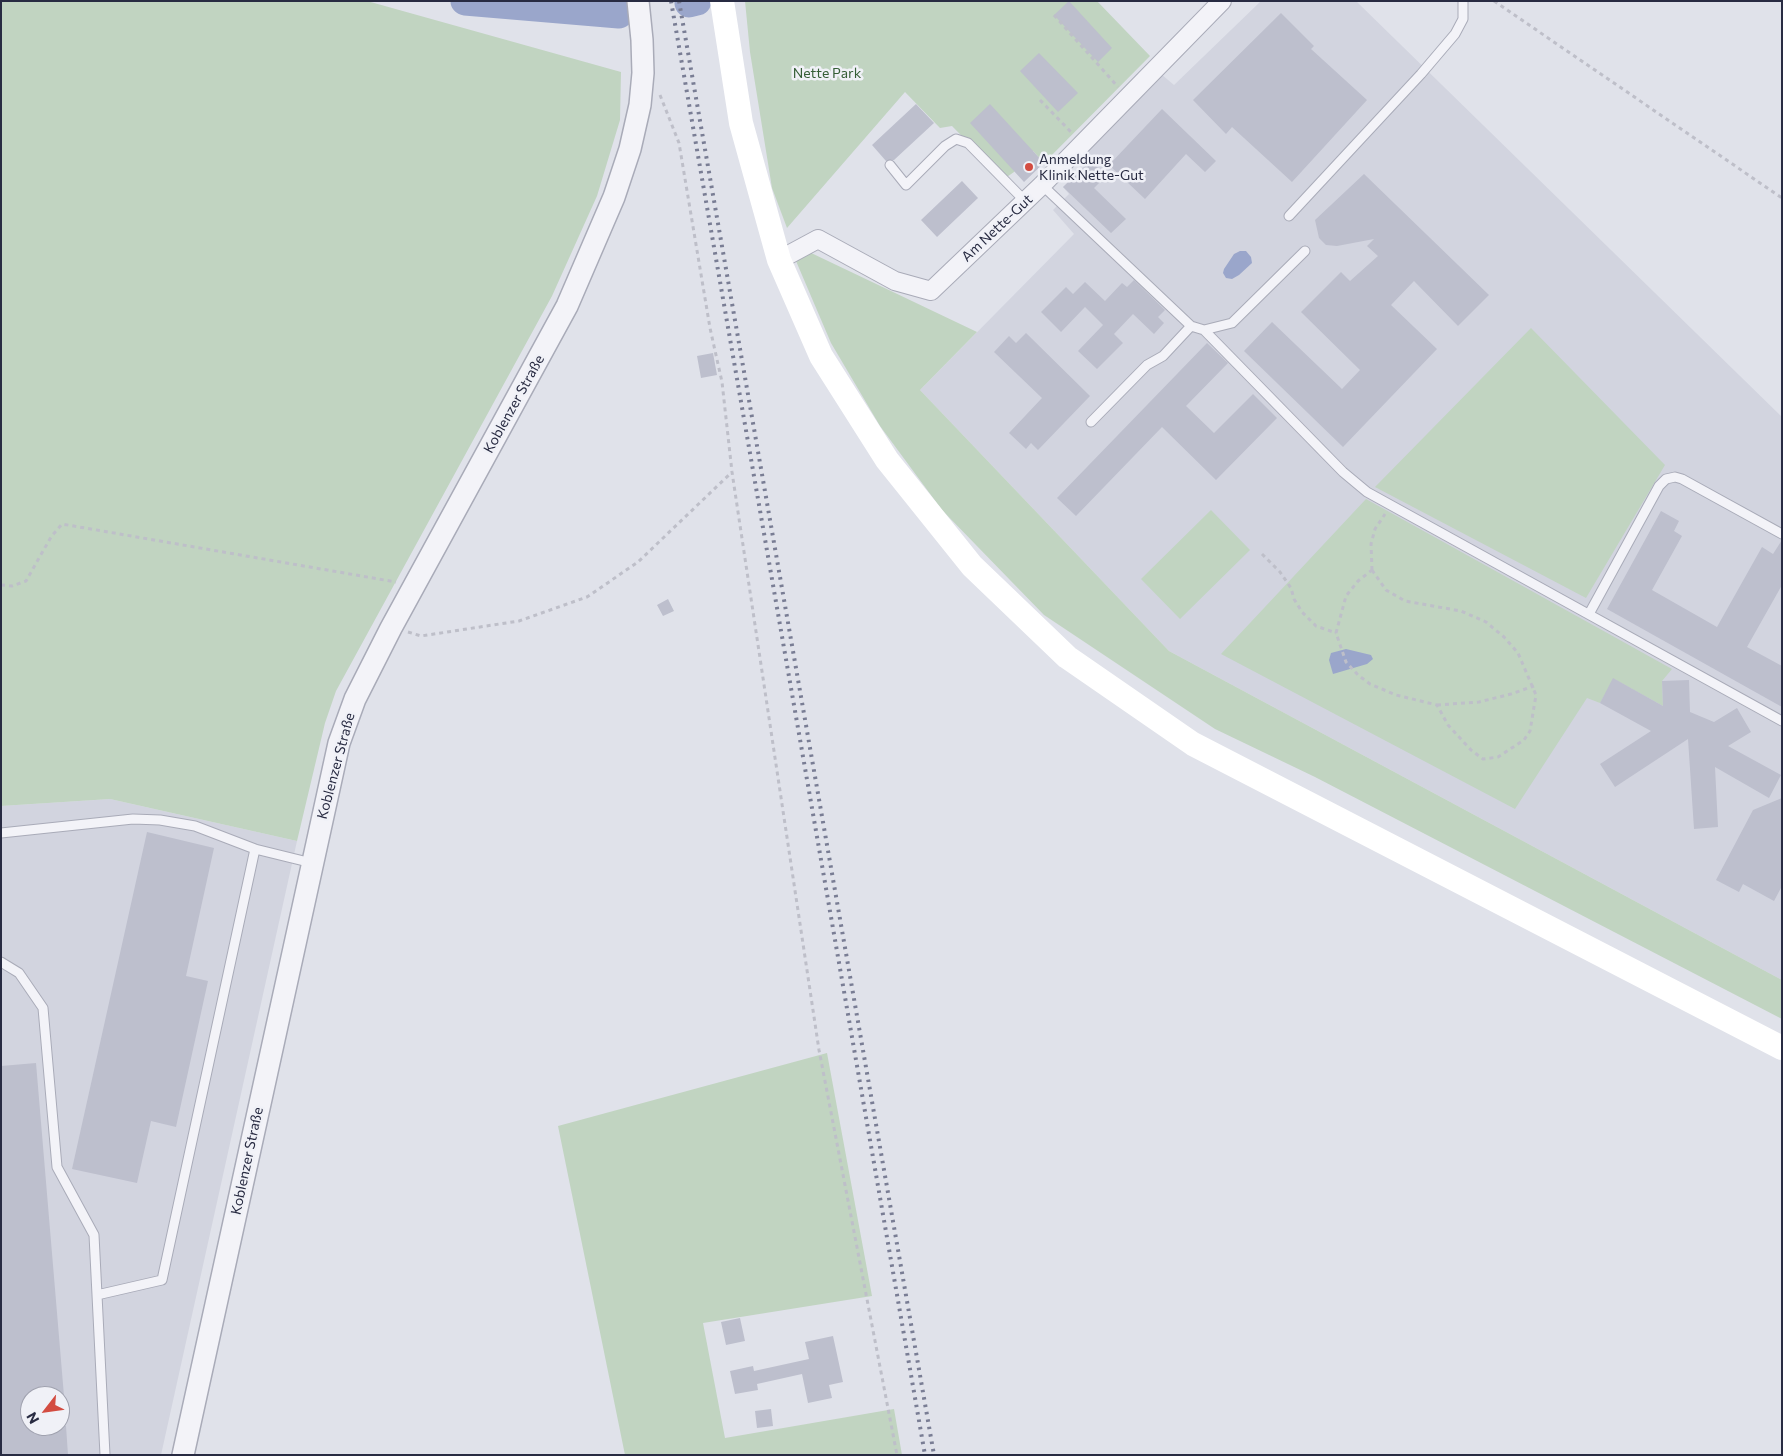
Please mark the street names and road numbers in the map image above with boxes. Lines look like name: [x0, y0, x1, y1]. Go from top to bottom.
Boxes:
street label: Am Nette-Gut: [958, 191, 1036, 265]
street label: Koblenzer Straße: [480, 352, 548, 456]
street label: Koblenzer Straße: [314, 711, 358, 821]
street label: Koblenzer Straße: [227, 1106, 267, 1216]

